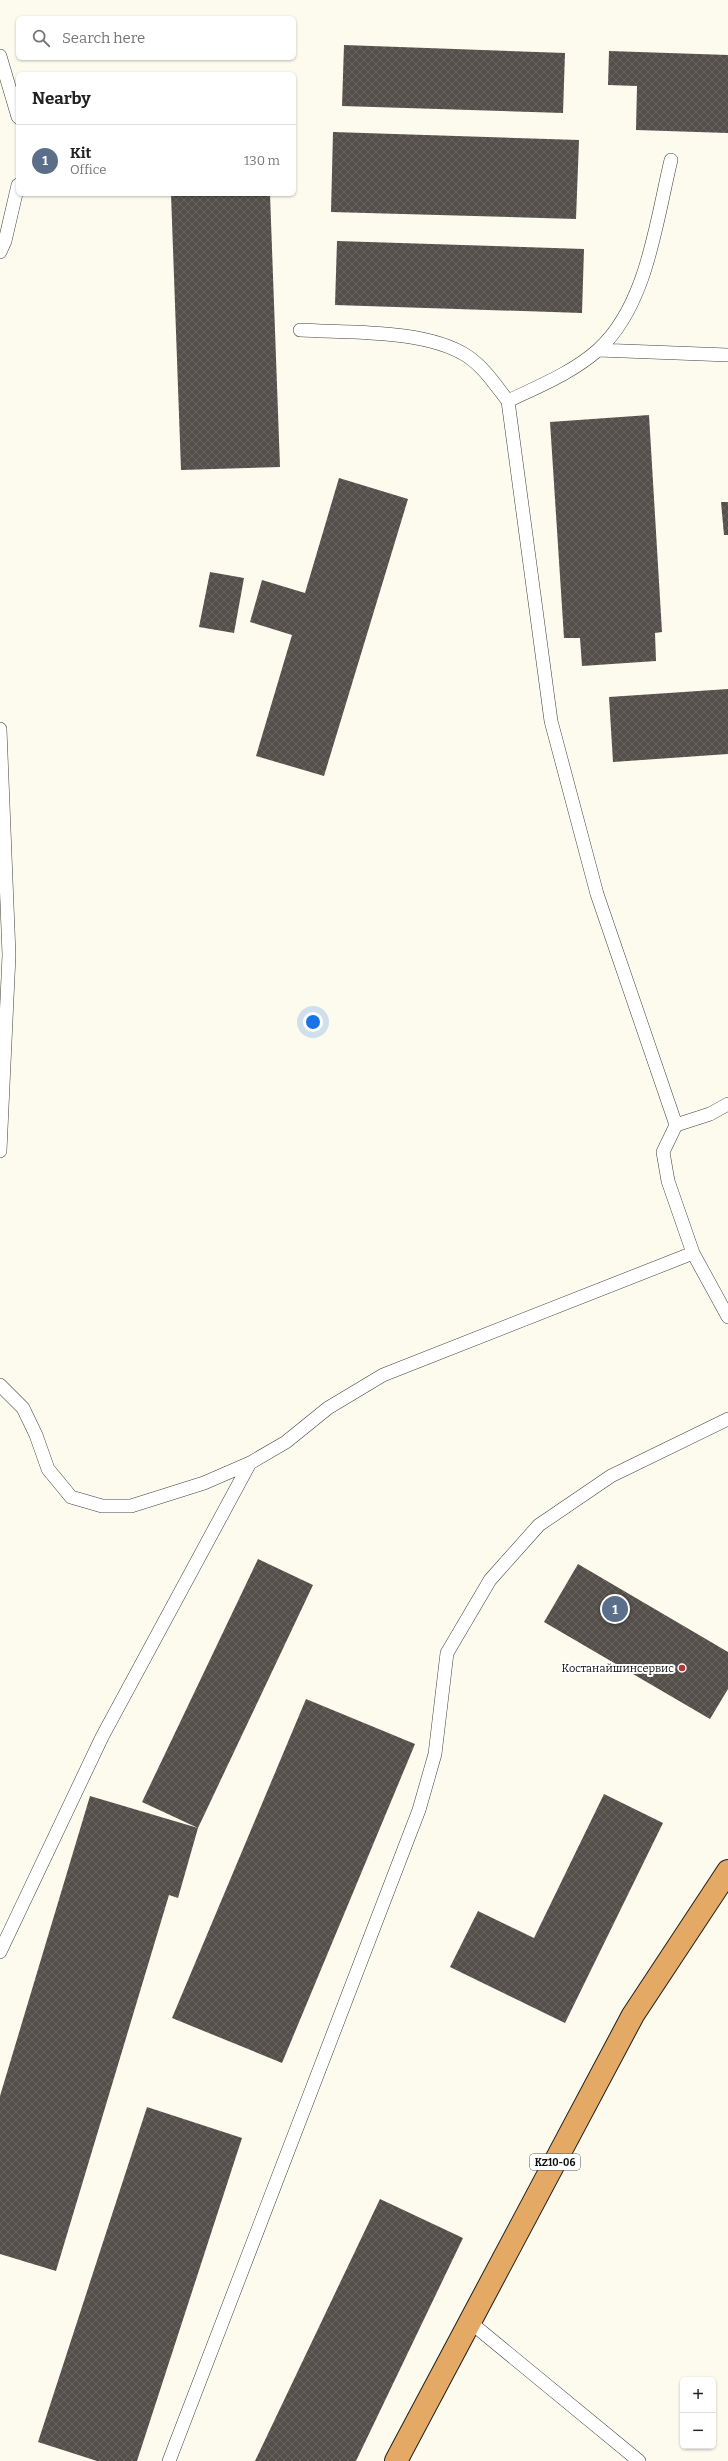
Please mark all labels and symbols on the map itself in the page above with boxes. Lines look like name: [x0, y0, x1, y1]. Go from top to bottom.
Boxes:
your location: [303, 1012, 323, 1032]
pin: 1: [602, 1594, 628, 1624]
place label: Костанайшинсервис: [562, 1662, 674, 1675]
marker: Костанайшинсервис: [677, 1663, 687, 1673]
road number: KZ10-06: [530, 2154, 580, 2170]

